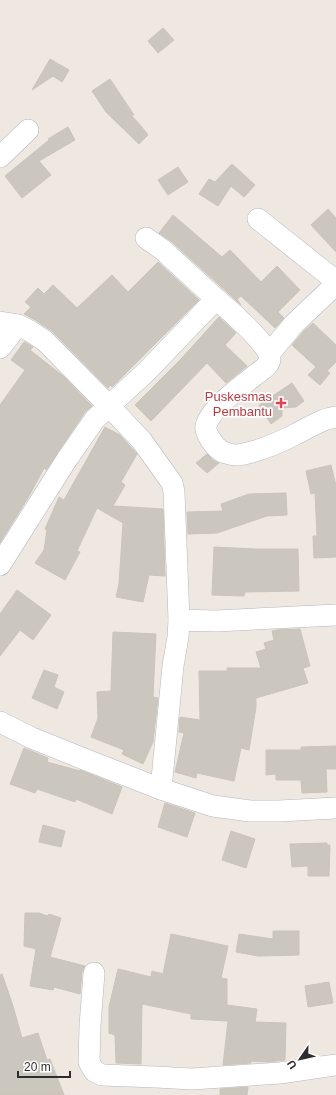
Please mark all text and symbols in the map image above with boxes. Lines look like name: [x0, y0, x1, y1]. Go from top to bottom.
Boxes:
place label: Puskesmas Pembantu: [205, 389, 272, 419]
marker: Puskesmas Pembantu: [275, 397, 287, 409]
north arrow: [280, 1039, 320, 1079]
scale bar: [18, 1053, 70, 1079]
text: U: [284, 1058, 299, 1071]
text: 20 m: [24, 1060, 51, 1074]

